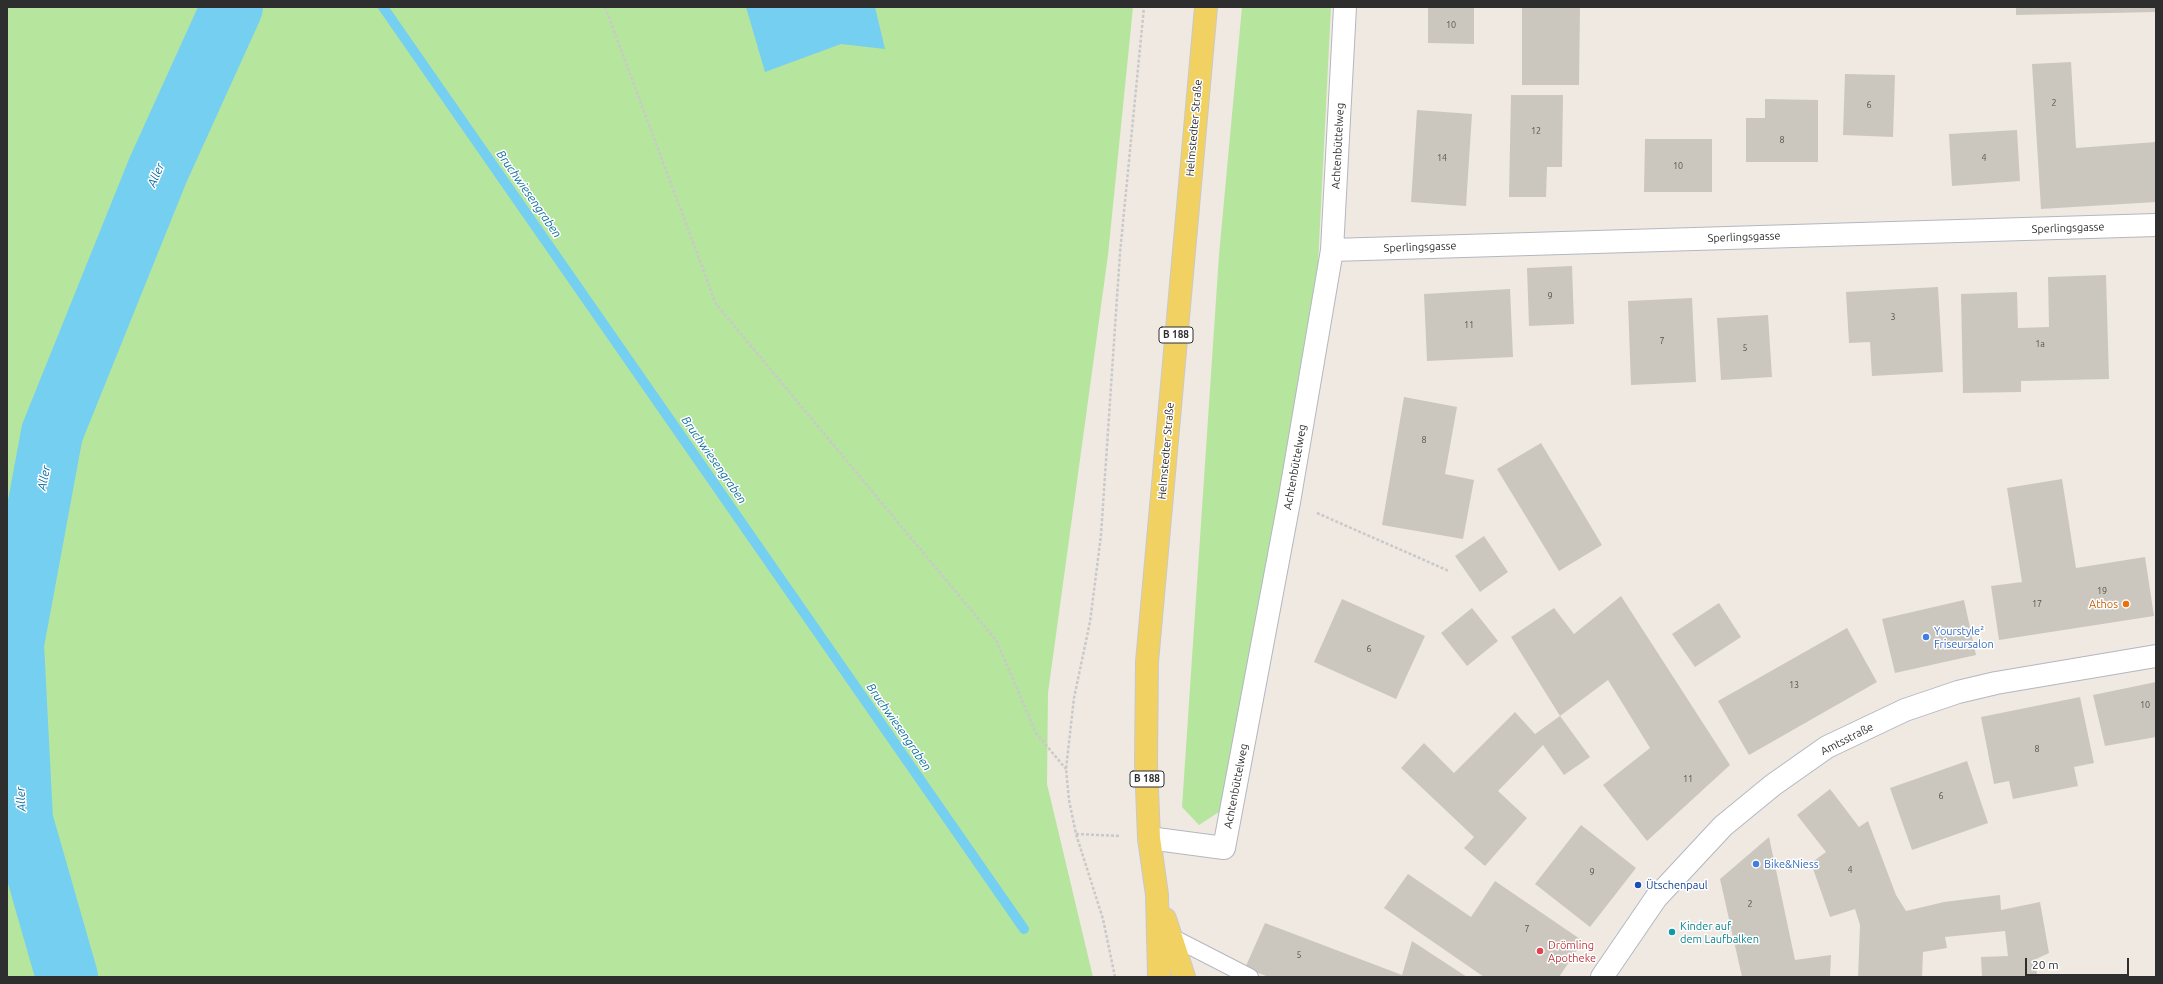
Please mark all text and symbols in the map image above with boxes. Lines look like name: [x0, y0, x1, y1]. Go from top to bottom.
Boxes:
house number: 10: [1446, 20, 1456, 30]
street label: Helmstedter Straße: [1183, 79, 1205, 177]
house number: 2: [2051, 98, 2057, 108]
house number: 6: [1866, 100, 1872, 110]
street label: Achtenbüttelweg: [1329, 103, 1347, 189]
house number: 12: [1531, 126, 1541, 136]
house number: 8: [1779, 135, 1785, 145]
water label: Bruchwiesengraben: [493, 147, 565, 241]
house number: 14: [1437, 153, 1447, 163]
house number: 4: [1981, 153, 1987, 163]
water label: Aller: [145, 161, 167, 189]
house number: 10: [1673, 161, 1683, 171]
street label: Sperlingsgasse: [2031, 220, 2105, 236]
street label: Sperlingsgasse: [1707, 229, 1781, 245]
street label: Sperlingsgasse: [1383, 239, 1457, 255]
house number: 9: [1547, 291, 1553, 301]
house number: 3: [1890, 312, 1896, 322]
house number: 11: [1464, 320, 1474, 330]
road number: B 188: [1159, 327, 1193, 343]
house number: 7: [1659, 336, 1665, 346]
house number: 1a: [2035, 339, 2045, 349]
house number: 5: [1742, 343, 1748, 353]
street label: Helmstedter Straße: [1155, 402, 1177, 500]
water label: Bruchwiesengraben: [678, 413, 750, 507]
street label: Achtenbüttelweg: [1281, 423, 1309, 511]
house number: 8: [1421, 435, 1427, 445]
water label: Aller: [35, 464, 53, 492]
house number: 19: [2097, 586, 2107, 596]
place label: Athos: [2089, 597, 2118, 611]
house number: 17: [2032, 599, 2042, 609]
marker: Athos: [2121, 599, 2131, 609]
place label: Yourstyle² Friseursalon: [1934, 624, 1994, 650]
marker: Yourstyle² Friseursalon: [1921, 632, 1931, 642]
house number: 6: [1366, 644, 1372, 654]
water label: Bruchwiesengraben: [863, 680, 935, 774]
house number: 13: [1789, 680, 1799, 690]
house number: 10: [2140, 700, 2150, 710]
street label: Amtsstraße: [1818, 720, 1876, 758]
street label: Achtenbüttelweg: [1221, 742, 1251, 830]
house number: 8: [2034, 744, 2040, 754]
road number: B 188: [1130, 771, 1164, 787]
house number: 11: [1683, 774, 1693, 784]
water label: Aller: [13, 786, 29, 812]
house number: 6: [1938, 791, 1944, 801]
place label: Bike&Niess: [1764, 857, 1818, 871]
marker: Bike&Niess: [1751, 859, 1761, 869]
house number: 4: [1847, 865, 1853, 875]
house number: 9: [1589, 867, 1595, 877]
place label: Ütschenpaul: [1646, 878, 1708, 892]
marker: Ütschenpaul: [1633, 880, 1643, 890]
house number: 2: [1747, 899, 1753, 909]
place label: Kinder auf dem Laufbalken: [1680, 919, 1759, 945]
house number: 7: [1524, 924, 1530, 934]
marker: Kinder auf dem Laufbalken: [1667, 927, 1677, 937]
place label: Drömling Apotheke: [1548, 938, 1596, 964]
marker: Drömling Apotheke: [1535, 946, 1545, 956]
house number: 5: [1296, 950, 1302, 960]
scale bar: [2027, 950, 2131, 976]
text: 20 m: [2032, 958, 2059, 971]

